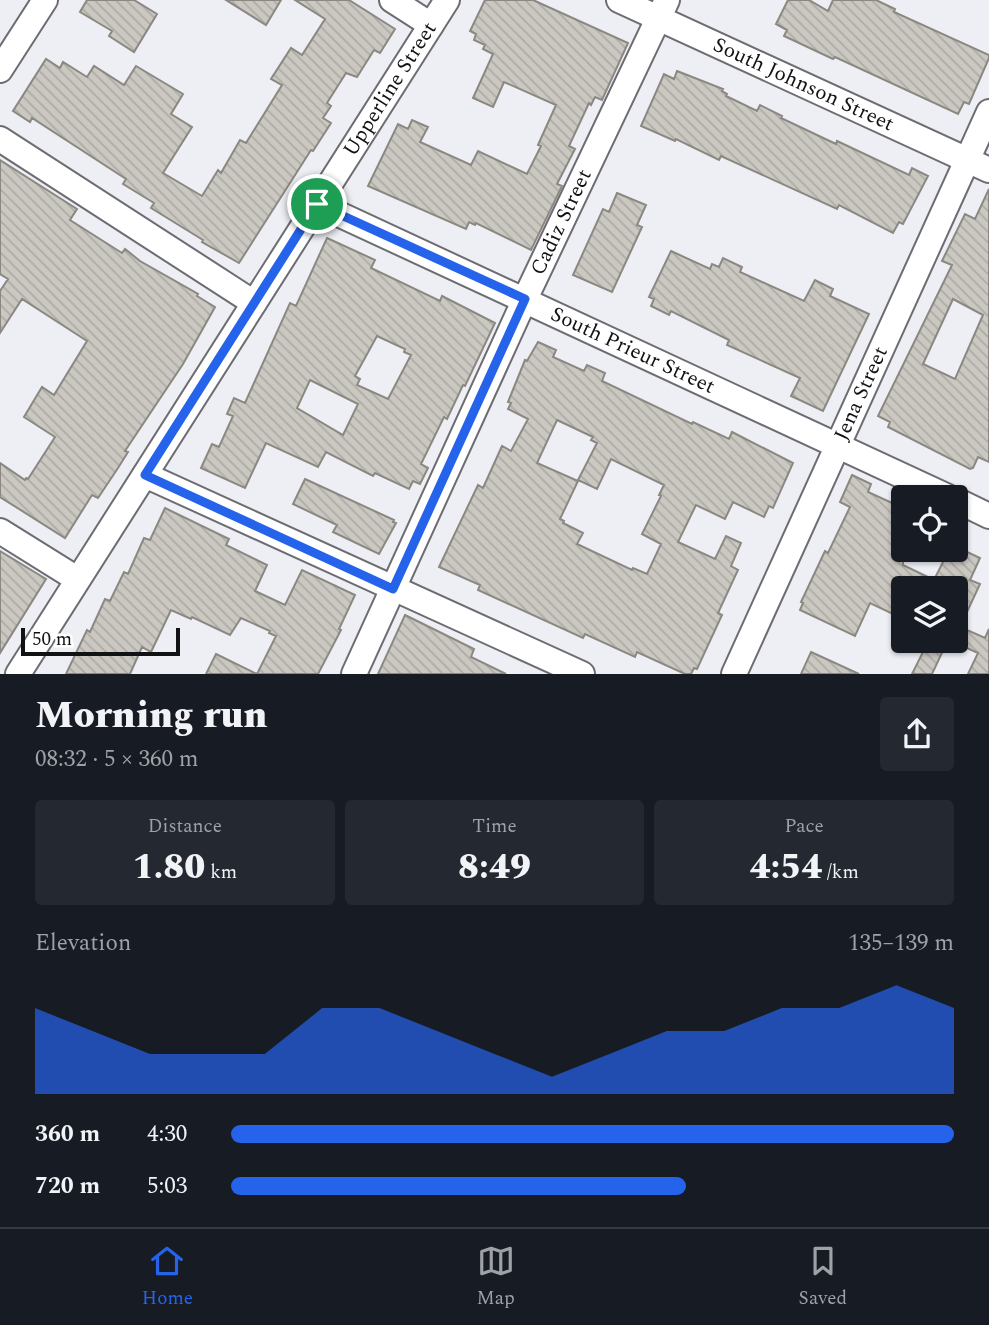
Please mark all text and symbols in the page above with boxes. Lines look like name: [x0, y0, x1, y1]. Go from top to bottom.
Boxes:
street label: Upperline Street: [335, 16, 445, 163]
street label: South Johnson Street: [708, 29, 899, 140]
street label: Cadiz Street: [522, 164, 600, 281]
pin: [287, 174, 347, 234]
icon: arrive: [298, 185, 336, 223]
street label: South Prieur Street: [545, 298, 720, 403]
street label: Jena Street: [826, 341, 897, 446]
map controls: [891, 485, 968, 653]
button: locate: [891, 485, 968, 562]
button: layers: [891, 576, 968, 653]
scale bar: [21, 625, 180, 657]
text: 50 m: [32, 625, 72, 654]
text: Morning run: [35, 687, 268, 745]
button: share: [880, 697, 954, 771]
text: 08:32 · 5 × 360 m: [35, 742, 199, 777]
text: Distance: [148, 812, 222, 841]
text: Time: [472, 812, 517, 841]
text: Pace: [784, 812, 824, 841]
text: 1.80: [133, 841, 205, 894]
text: 8:49: [458, 841, 531, 894]
text: 4:54: [750, 841, 822, 894]
text: km: [205, 858, 237, 887]
text: /km: [822, 858, 859, 887]
text: Elevation: [35, 926, 131, 961]
text: 135–139 m: [848, 926, 954, 961]
text: 360 m: [35, 1117, 100, 1152]
text: 4:30: [147, 1117, 187, 1152]
text: 720 m: [35, 1169, 100, 1204]
text: 5:03: [147, 1169, 187, 1204]
tab: Home: [142, 1242, 193, 1313]
tab: Map: [477, 1242, 515, 1313]
tab: Saved: [798, 1242, 847, 1313]

